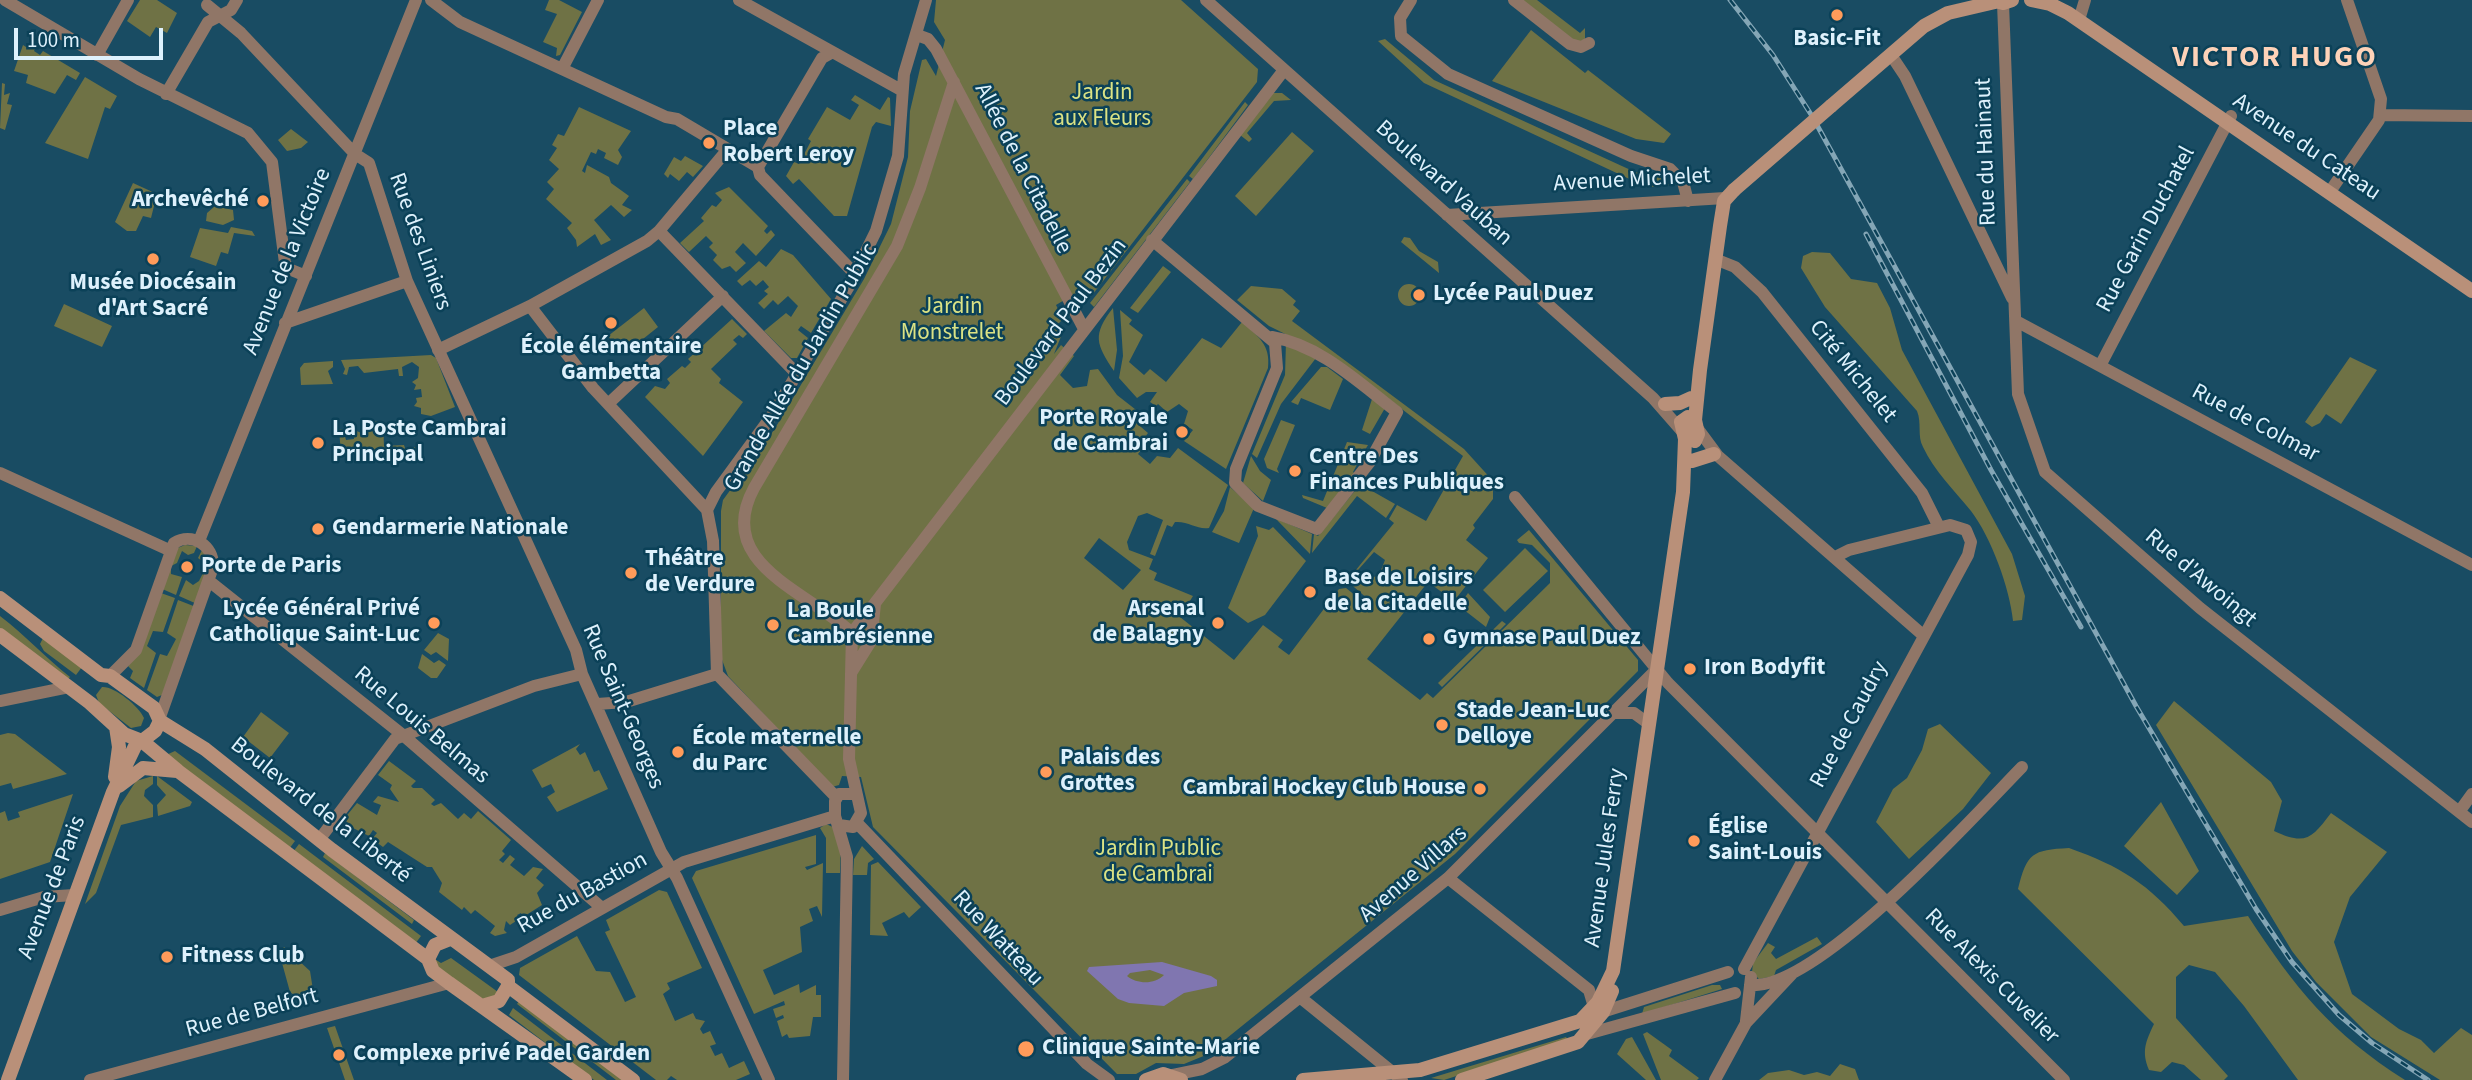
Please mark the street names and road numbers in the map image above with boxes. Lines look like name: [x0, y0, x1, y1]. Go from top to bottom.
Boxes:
street label: Rue du Hainaut: [1971, 77, 2003, 227]
street label: Allée de la Citadelle: [967, 79, 1077, 259]
street label: Avenue du Cateau: [2227, 88, 2385, 208]
street label: Boulevard Vauban: [1369, 115, 1517, 253]
street label: Rue Garin Duchatel: [2092, 142, 2202, 318]
street label: Avenue Michelet: [1553, 163, 1711, 199]
street label: Avenue de la Victoire: [238, 165, 338, 359]
street label: Rue des Liniers: [381, 170, 457, 314]
street label: Boulevard Paul Bezin: [990, 234, 1134, 412]
street label: Grande Allée du Jardin Public: [719, 239, 885, 497]
street label: Cité Michelet: [1802, 315, 1902, 429]
street label: Rue de Colmar: [2187, 379, 2323, 469]
street label: Rue d'Awoingt: [2138, 524, 2262, 634]
street label: Rue Saint-Georges: [575, 621, 669, 793]
street label: Rue de Caudry: [1805, 657, 1895, 793]
street label: Rue Louis Belmas: [348, 661, 494, 791]
street label: Boulevard de la Liberté: [224, 732, 416, 890]
street label: Avenue Jules Ferry: [1580, 767, 1632, 949]
street label: Avenue de Paris: [13, 812, 93, 964]
street label: Avenue Villars: [1354, 821, 1474, 929]
street label: Rue du Bastion: [513, 847, 653, 941]
street label: Rue Watteau: [946, 886, 1048, 992]
street label: Rue Alexis Cuvelier: [1918, 904, 2064, 1050]
street label: Rue de Belfort: [183, 983, 321, 1045]

